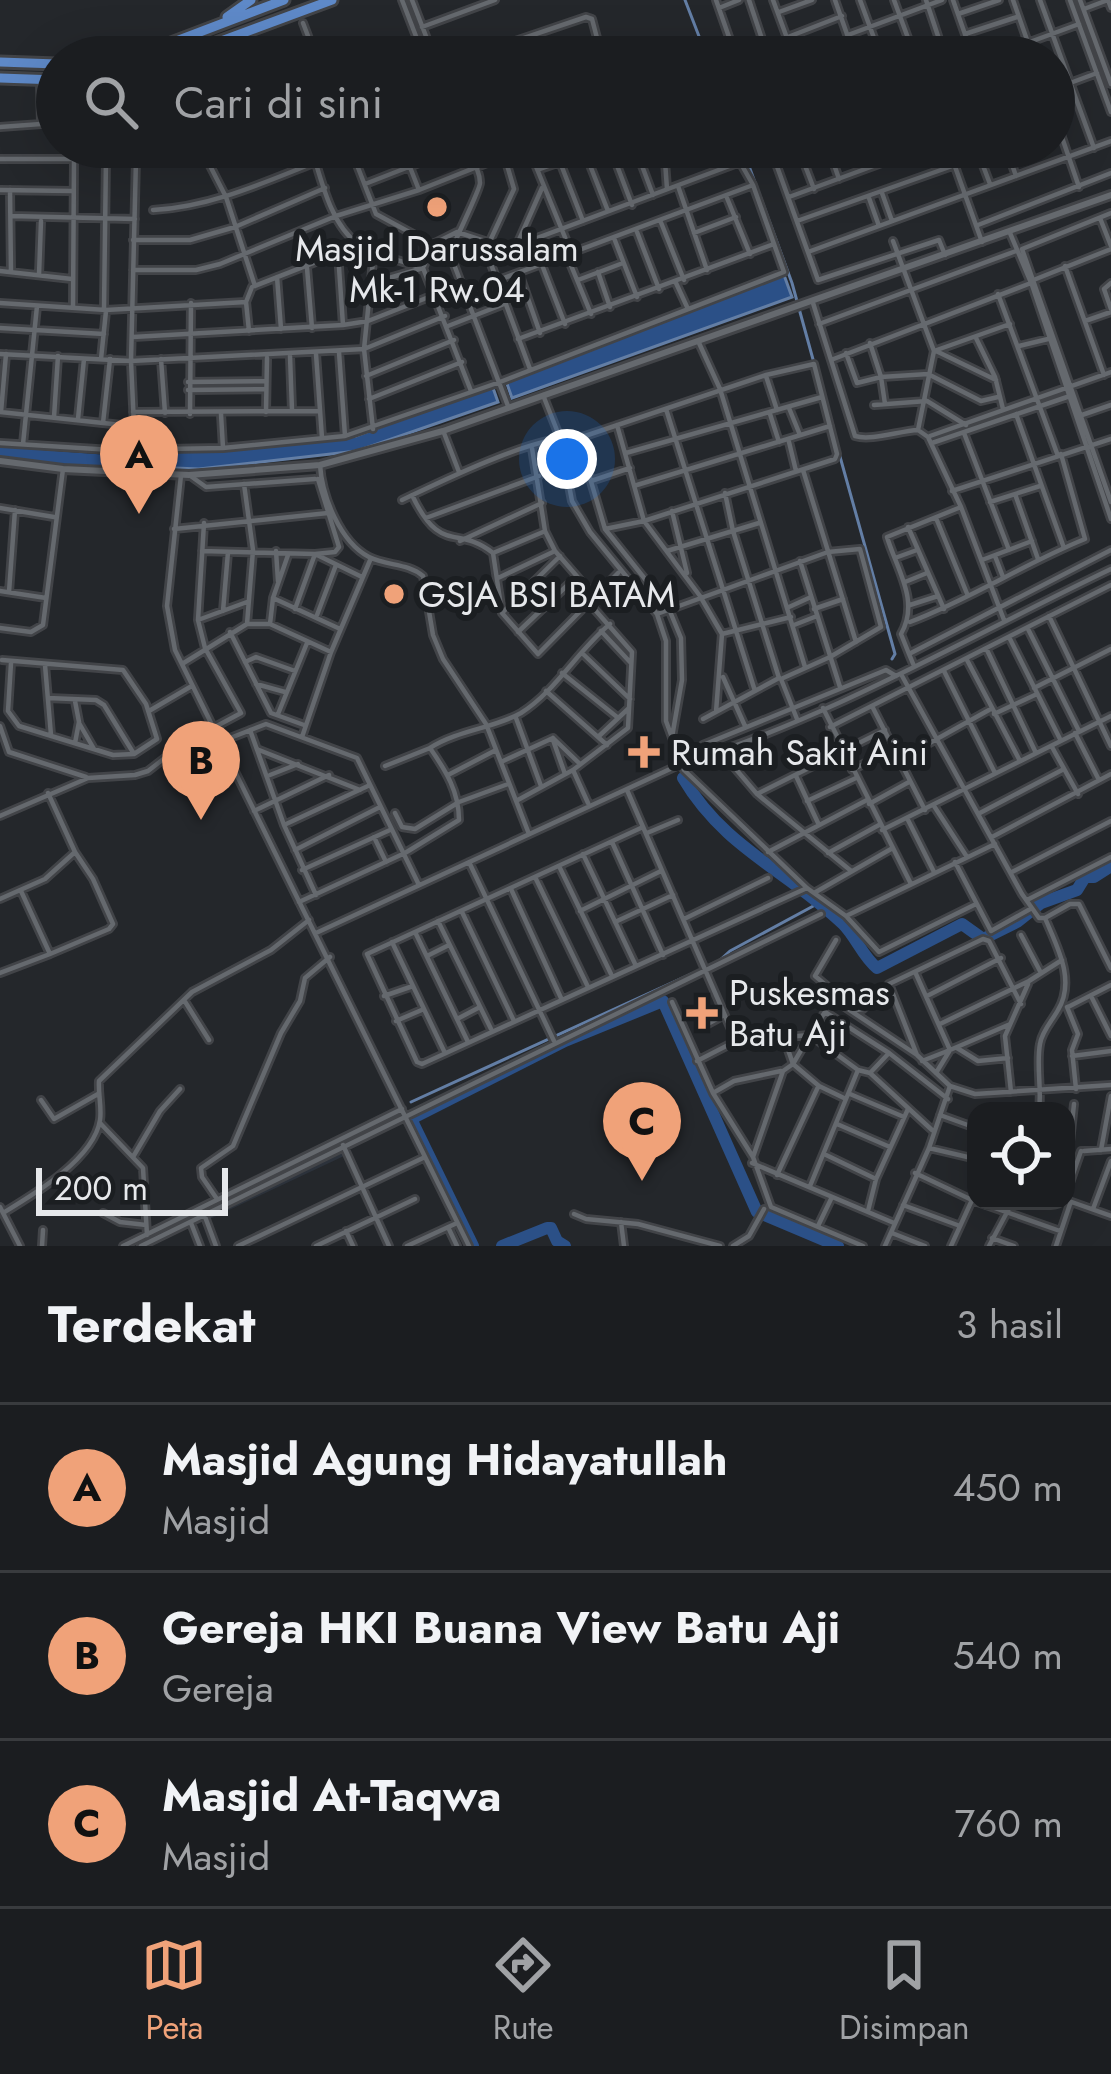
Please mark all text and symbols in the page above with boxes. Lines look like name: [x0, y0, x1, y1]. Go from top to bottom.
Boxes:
search box: [36, 36, 1075, 168]
icon: search: [78, 69, 144, 135]
text: Cari di sini: [174, 70, 383, 135]
marker: Masjid Darussalam Mk-1 Rw.04: [424, 194, 450, 220]
place label: Masjid Darussalam Mk-1 Rw.04: [295, 222, 579, 315]
pin: A: [100, 415, 178, 514]
your location: [537, 429, 597, 489]
place label: GSJA BSI BATAM: [418, 568, 675, 620]
marker: GSJA BSI BATAM: [381, 581, 407, 607]
pin: B: [162, 721, 240, 820]
place label: Rumah Sakit Aini: [671, 726, 928, 778]
marker: Rumah Sakit Aini: [628, 736, 660, 768]
place label: Puskesmas Batu Aji: [729, 966, 890, 1059]
marker: Puskesmas Batu Aji: [686, 997, 718, 1029]
pin: C: [603, 1082, 681, 1181]
map controls: [967, 1102, 1075, 1210]
button: locate: [967, 1102, 1075, 1210]
scale bar: [36, 1162, 228, 1215]
text: 200 m: [54, 1165, 148, 1212]
text: Terdekat: [48, 1287, 256, 1361]
text: 3 hasil: [956, 1296, 1063, 1353]
text: Masjid Agung Hidayatullah: [162, 1427, 728, 1492]
text: A: [73, 1459, 101, 1516]
text: 450 m: [953, 1459, 1063, 1516]
text: Masjid: [162, 1492, 270, 1549]
text: Gereja HKI Buana View Batu Aji: [162, 1595, 840, 1660]
text: B: [74, 1627, 100, 1684]
text: 540 m: [953, 1627, 1063, 1684]
text: Gereja: [162, 1660, 274, 1717]
text: Masjid At-Taqwa: [162, 1763, 501, 1828]
text: C: [73, 1795, 101, 1852]
text: 760 m: [955, 1795, 1063, 1852]
text: Masjid: [162, 1828, 270, 1885]
tab: Peta: [141, 1932, 207, 2051]
tab: Rute: [490, 1932, 556, 2051]
tab: Disimpan: [839, 1932, 970, 2051]

